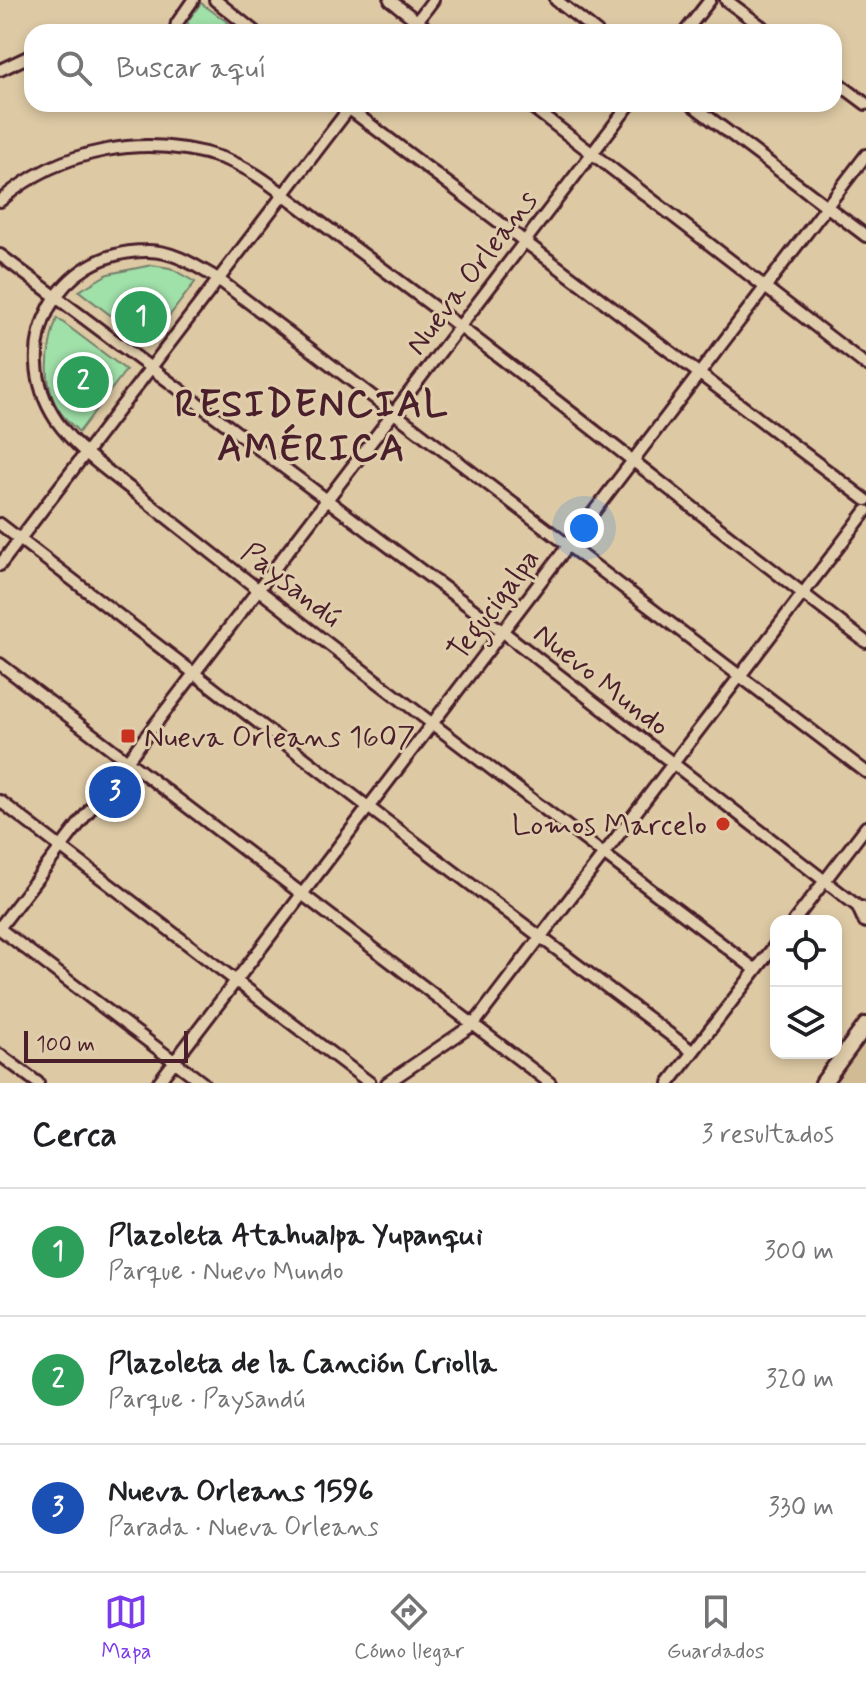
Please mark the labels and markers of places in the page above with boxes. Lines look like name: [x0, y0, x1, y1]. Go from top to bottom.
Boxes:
pin: 1: [115, 287, 167, 347]
pin: 2: [57, 352, 109, 412]
place label: Nueva Orleans 1607: [144, 718, 415, 757]
marker: Nueva Orleans 1607: [119, 727, 137, 745]
pin: 3: [89, 762, 141, 822]
place label: Lomos Marcelo: [512, 806, 707, 845]
marker: Lomos Marcelo: [714, 815, 732, 833]

